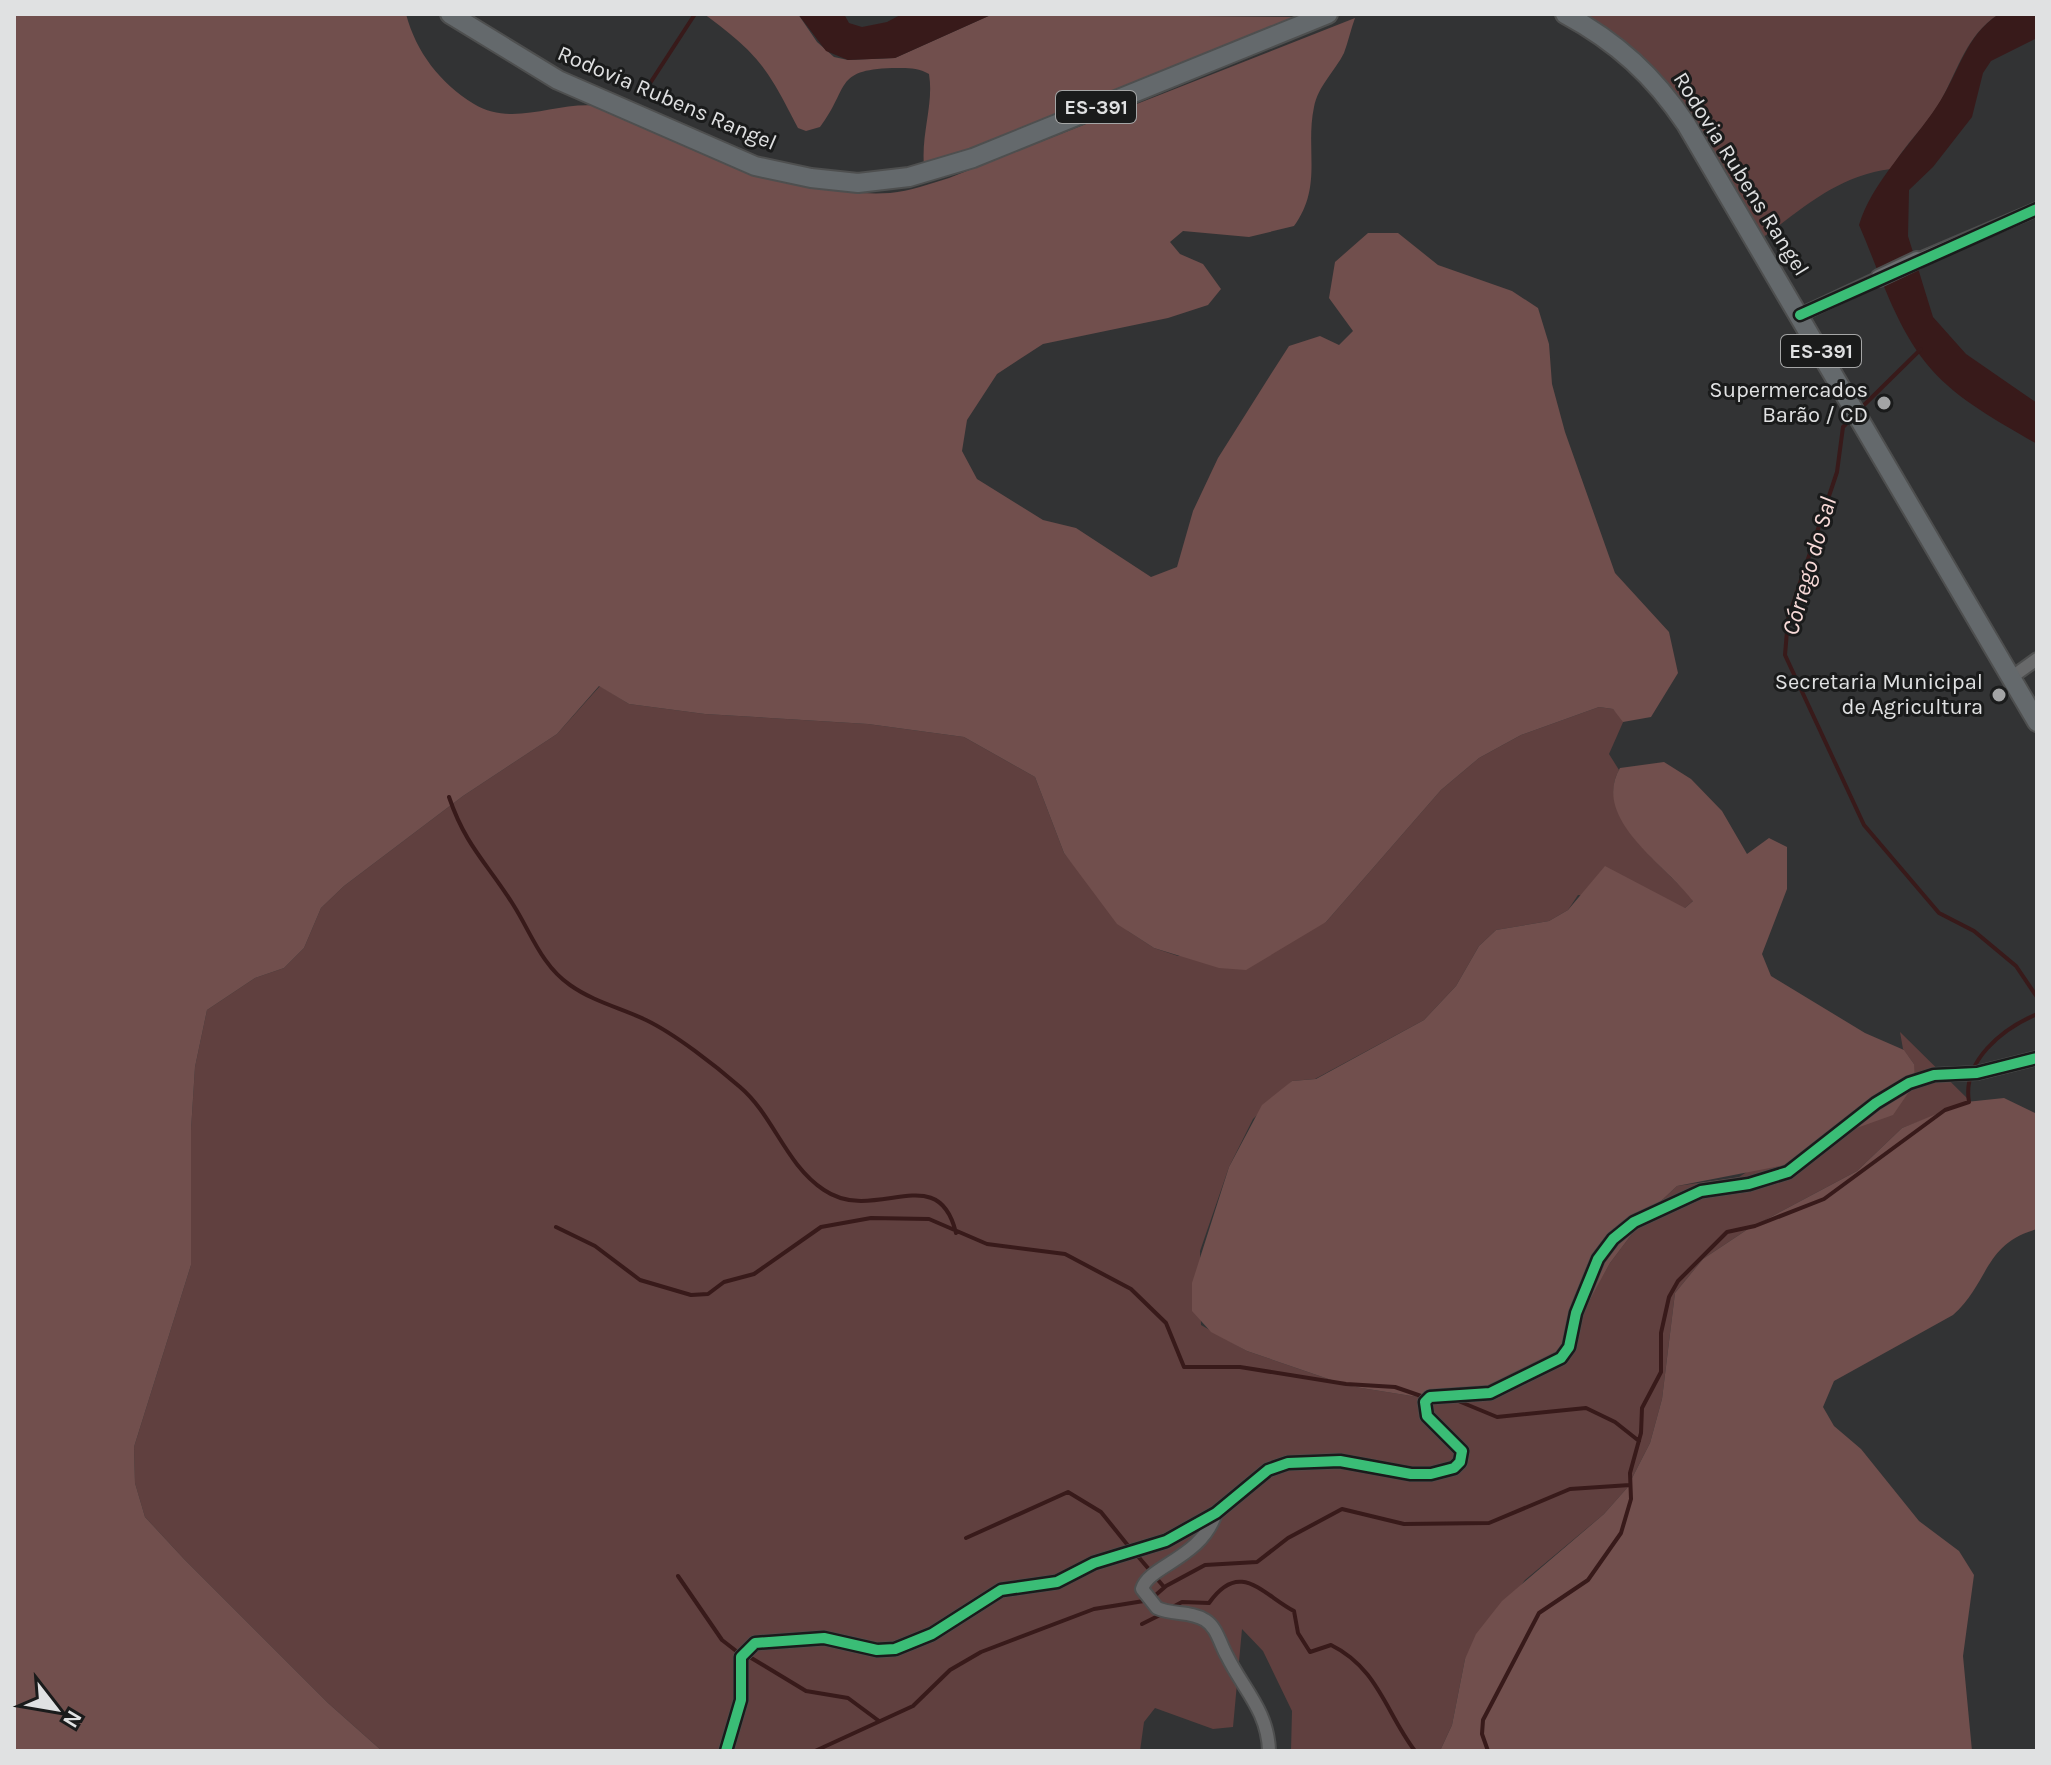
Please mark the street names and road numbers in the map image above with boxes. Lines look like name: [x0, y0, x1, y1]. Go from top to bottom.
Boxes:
street label: Rodovia Rubens Rangel: [554, 40, 780, 156]
street label: Rodovia Rubens Rangel: [1668, 67, 1814, 281]
road number: ES-391: [1056, 91, 1136, 123]
road number: ES-391: [1781, 335, 1861, 367]

